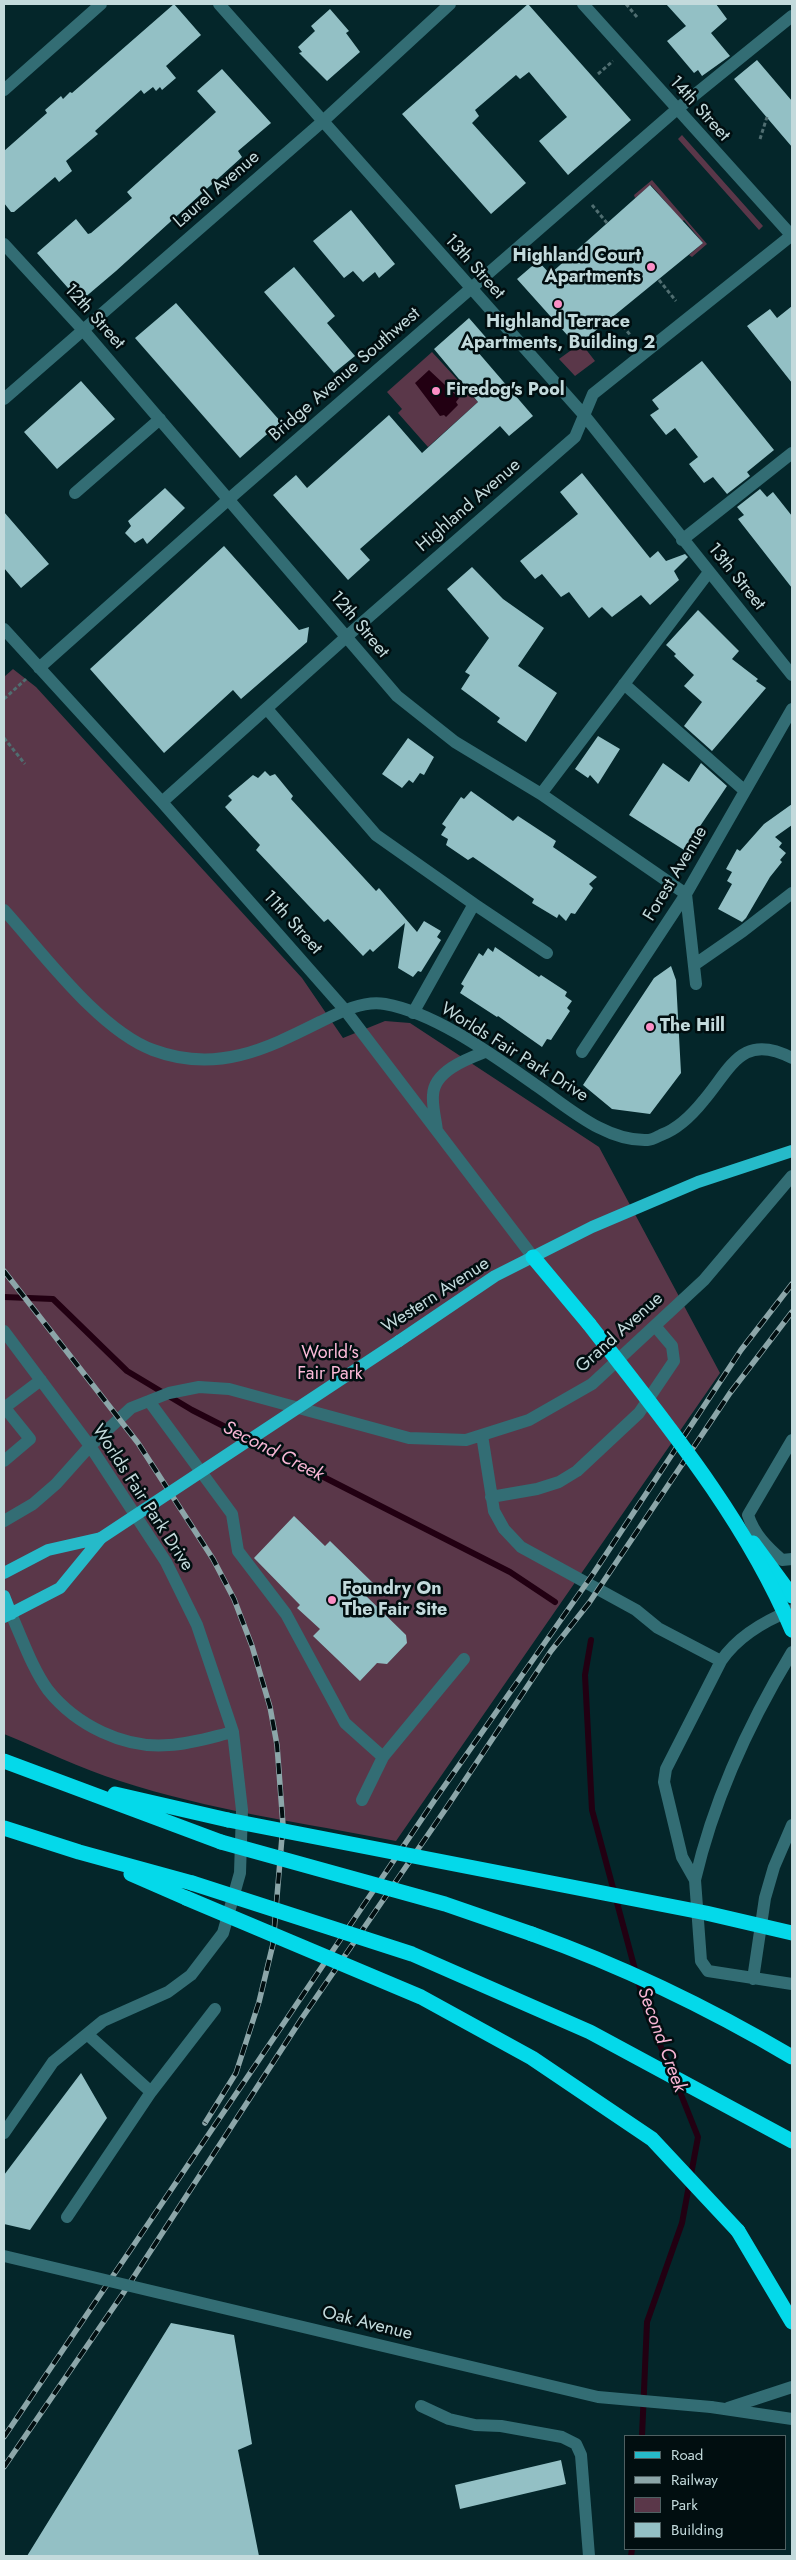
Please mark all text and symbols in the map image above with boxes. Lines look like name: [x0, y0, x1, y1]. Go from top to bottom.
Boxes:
street label: 14th Street: [664, 72, 734, 146]
street label: Laurel Avenue: [170, 147, 264, 233]
street label: 13th Street: [439, 230, 509, 304]
place label: Highland Court Apartments: [513, 246, 641, 288]
marker: Highland Court Apartments: [645, 261, 657, 273]
street label: 12th Street: [59, 280, 129, 354]
marker: Highland Terrace Apartments, Building 2: [552, 298, 564, 310]
street label: Bridge Avenue Southwest: [265, 303, 425, 447]
place label: Highland Terrace Apartments, Building 2: [461, 312, 655, 354]
place label: Firedog's Pool: [446, 380, 565, 402]
marker: Firedog's Pool: [430, 385, 442, 397]
street label: Highland Avenue: [412, 455, 526, 557]
street label: 13th Street: [702, 539, 770, 615]
street label: 12th Street: [325, 587, 393, 663]
street label: Forest Avenue: [639, 823, 713, 925]
street label: 11th Street: [258, 887, 326, 959]
street label: Worlds Fair Park Drive: [436, 999, 592, 1107]
place label: The Hill: [660, 1016, 725, 1038]
marker: The Hill: [644, 1021, 656, 1033]
street label: Western Avenue: [378, 1253, 494, 1339]
street label: Grand Avenue: [572, 1288, 668, 1378]
park label: World's Fair Park: [297, 1343, 363, 1386]
water label: Second Creek: [219, 1417, 327, 1487]
street label: Worlds Fair Park Drive: [87, 1421, 197, 1575]
place label: Foundry On The Fair Site: [342, 1579, 447, 1622]
marker: Foundry On The Fair Site: [326, 1594, 338, 1606]
water label: Second Creek: [631, 1984, 691, 2096]
street label: Oak Avenue: [320, 2302, 414, 2346]
legend: [624, 2435, 786, 2550]
text: Road: [671, 2444, 703, 2466]
text: Railway: [671, 2469, 718, 2491]
text: Park: [671, 2494, 698, 2516]
text: Building: [671, 2519, 723, 2541]

